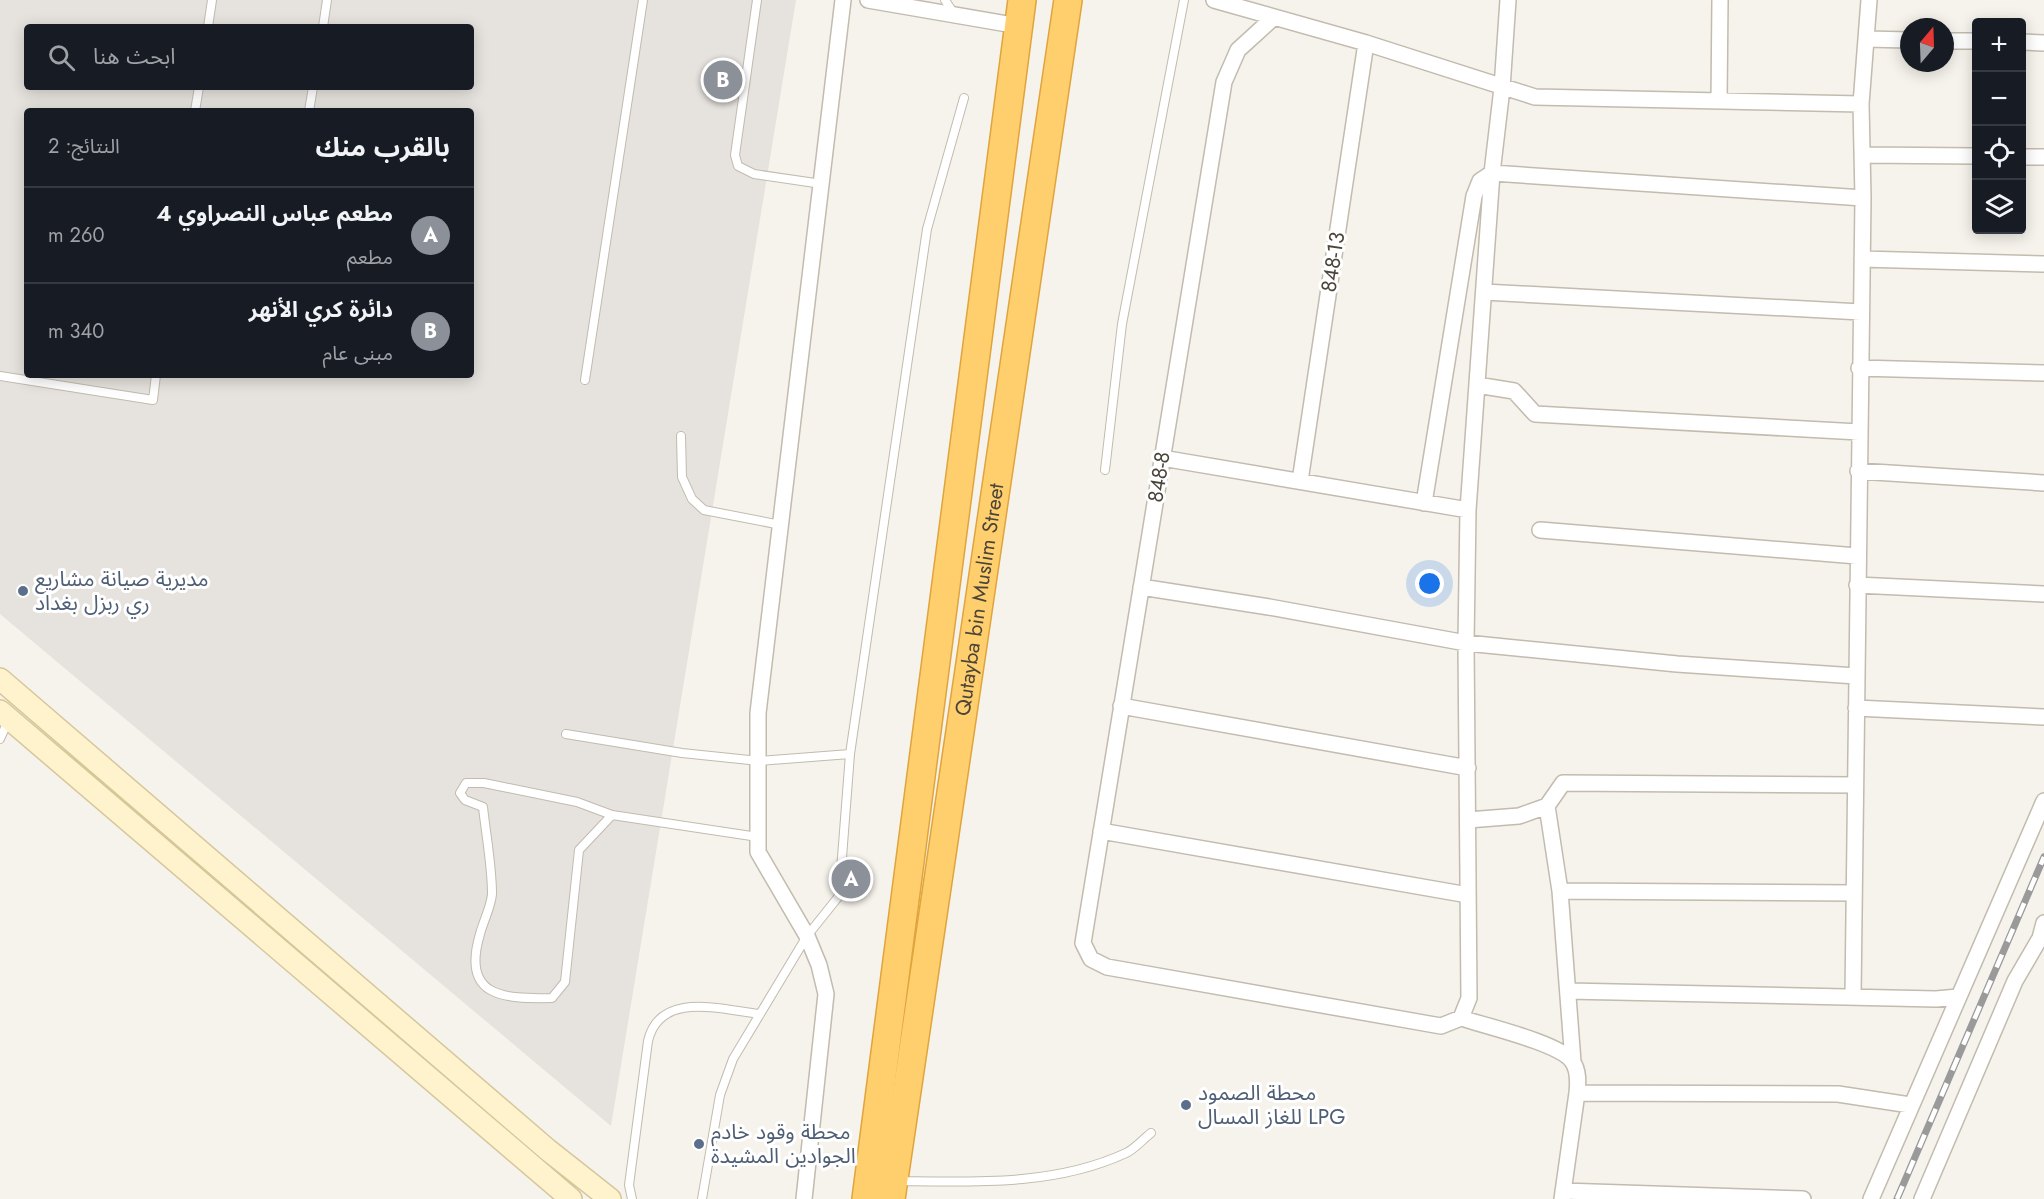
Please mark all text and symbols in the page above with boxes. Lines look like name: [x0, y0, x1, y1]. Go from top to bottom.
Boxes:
north arrow: [1900, 18, 1954, 72]
map controls: [1972, 18, 2026, 234]
button: +: [1972, 18, 2026, 72]
search box: [24, 24, 474, 90]
text: ابحث هنا: [93, 40, 175, 72]
icon: search: [45, 41, 78, 74]
pin: B: [704, 58, 742, 103]
button: −: [1972, 72, 2026, 126]
button: locate: [1972, 126, 2026, 180]
text: بالقرب منك: [315, 128, 450, 166]
text: النتائج: 2: [48, 132, 120, 161]
button: layers: [1972, 180, 2026, 234]
text: مطعم عباس النصراوي 4: [156, 197, 393, 229]
text: 260 m: [48, 221, 105, 250]
text: A: [423, 221, 438, 250]
street label: 848-13: [1313, 230, 1353, 294]
text: مطعم: [347, 243, 393, 272]
text: دائرة كري الأنهر: [249, 293, 393, 325]
text: 340 m: [48, 317, 104, 346]
text: B: [424, 317, 437, 346]
text: مبنى عام: [323, 339, 393, 368]
street label: 848-8: [1140, 449, 1178, 505]
street label: Qutayba bin Muslim Street: [948, 481, 1011, 718]
place label: مديرية صيانة مشاريع ري ربزل بغداد: [35, 564, 209, 619]
your location: [1415, 569, 1444, 598]
marker: مديرية صيانة مشاريع ري ربزل بغداد: [16, 584, 30, 598]
pin: A: [832, 856, 870, 902]
place label: محطة الصمود للغاز المسال LPG: [1198, 1078, 1346, 1132]
marker: محطة الصمود للغاز المسال LPG: [1179, 1098, 1193, 1112]
place label: محطة وقود خادم الجوادين المشيدة: [711, 1117, 856, 1171]
marker: محطة وقود خادم الجوادين المشيدة: [692, 1137, 706, 1151]

